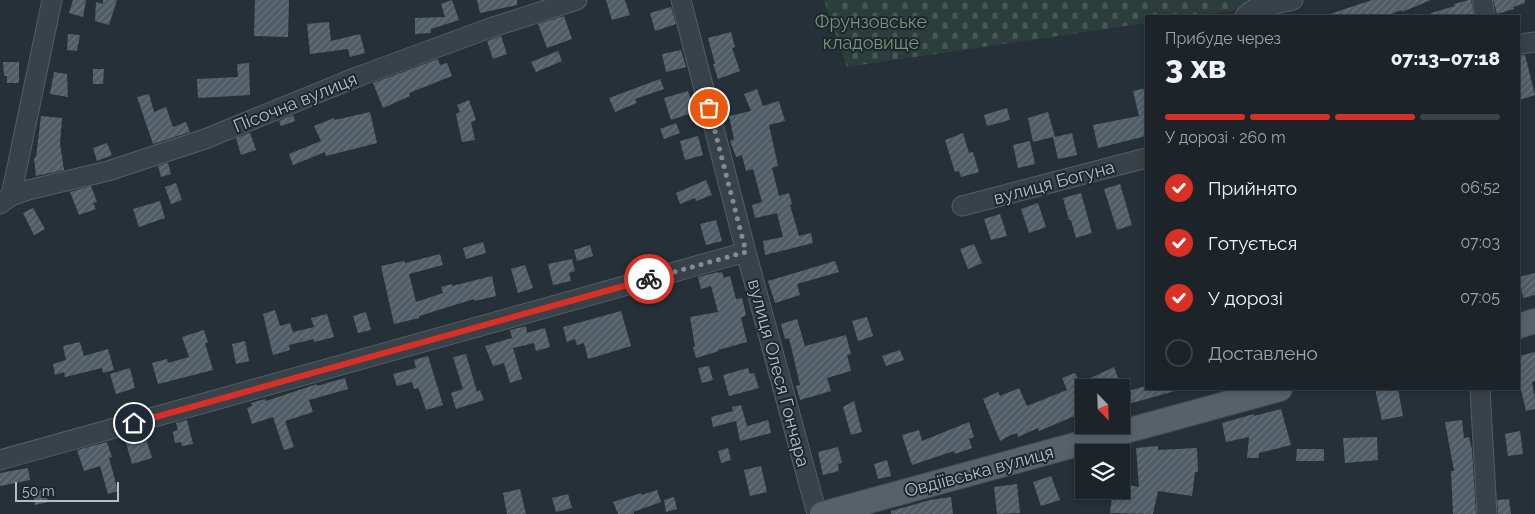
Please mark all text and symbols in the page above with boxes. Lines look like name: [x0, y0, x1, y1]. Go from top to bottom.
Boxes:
park label: Фрунзовське кладовище: [815, 11, 928, 53]
text: Прибуде через: [1165, 29, 1281, 48]
text: 07:13–07:18: [1391, 47, 1500, 69]
text: 3 хв: [1165, 48, 1227, 85]
street label: Пісочна вулиця: [230, 68, 360, 136]
pin: [688, 87, 730, 129]
icon: bag: [695, 94, 723, 122]
text: У дорозі · 260 m: [1165, 128, 1286, 147]
street label: вулиця Богуна: [991, 156, 1117, 208]
icon: check: [1165, 174, 1193, 202]
text: Прийнято: [1208, 177, 1297, 199]
text: 06:52: [1460, 178, 1500, 197]
icon: check: [1165, 229, 1193, 257]
text: Готується: [1208, 232, 1297, 254]
text: 07:03: [1460, 233, 1500, 252]
courier: [624, 254, 674, 304]
icon: bike: [635, 265, 663, 293]
street label: вулиця Олеся Гончара: [744, 277, 814, 469]
icon: check: [1165, 284, 1193, 312]
text: У дорозі: [1208, 287, 1283, 309]
text: 07:05: [1460, 288, 1500, 307]
text: Доставлено: [1208, 342, 1318, 364]
north arrow: [1075, 379, 1130, 434]
map controls: [1075, 379, 1130, 499]
pin: [113, 402, 155, 444]
icon: home: [120, 409, 148, 437]
street label: Овдіївська вулиця: [902, 441, 1056, 501]
button: layers: [1075, 444, 1130, 499]
scale bar: [15, 479, 119, 502]
text: 50 m: [22, 483, 55, 499]

